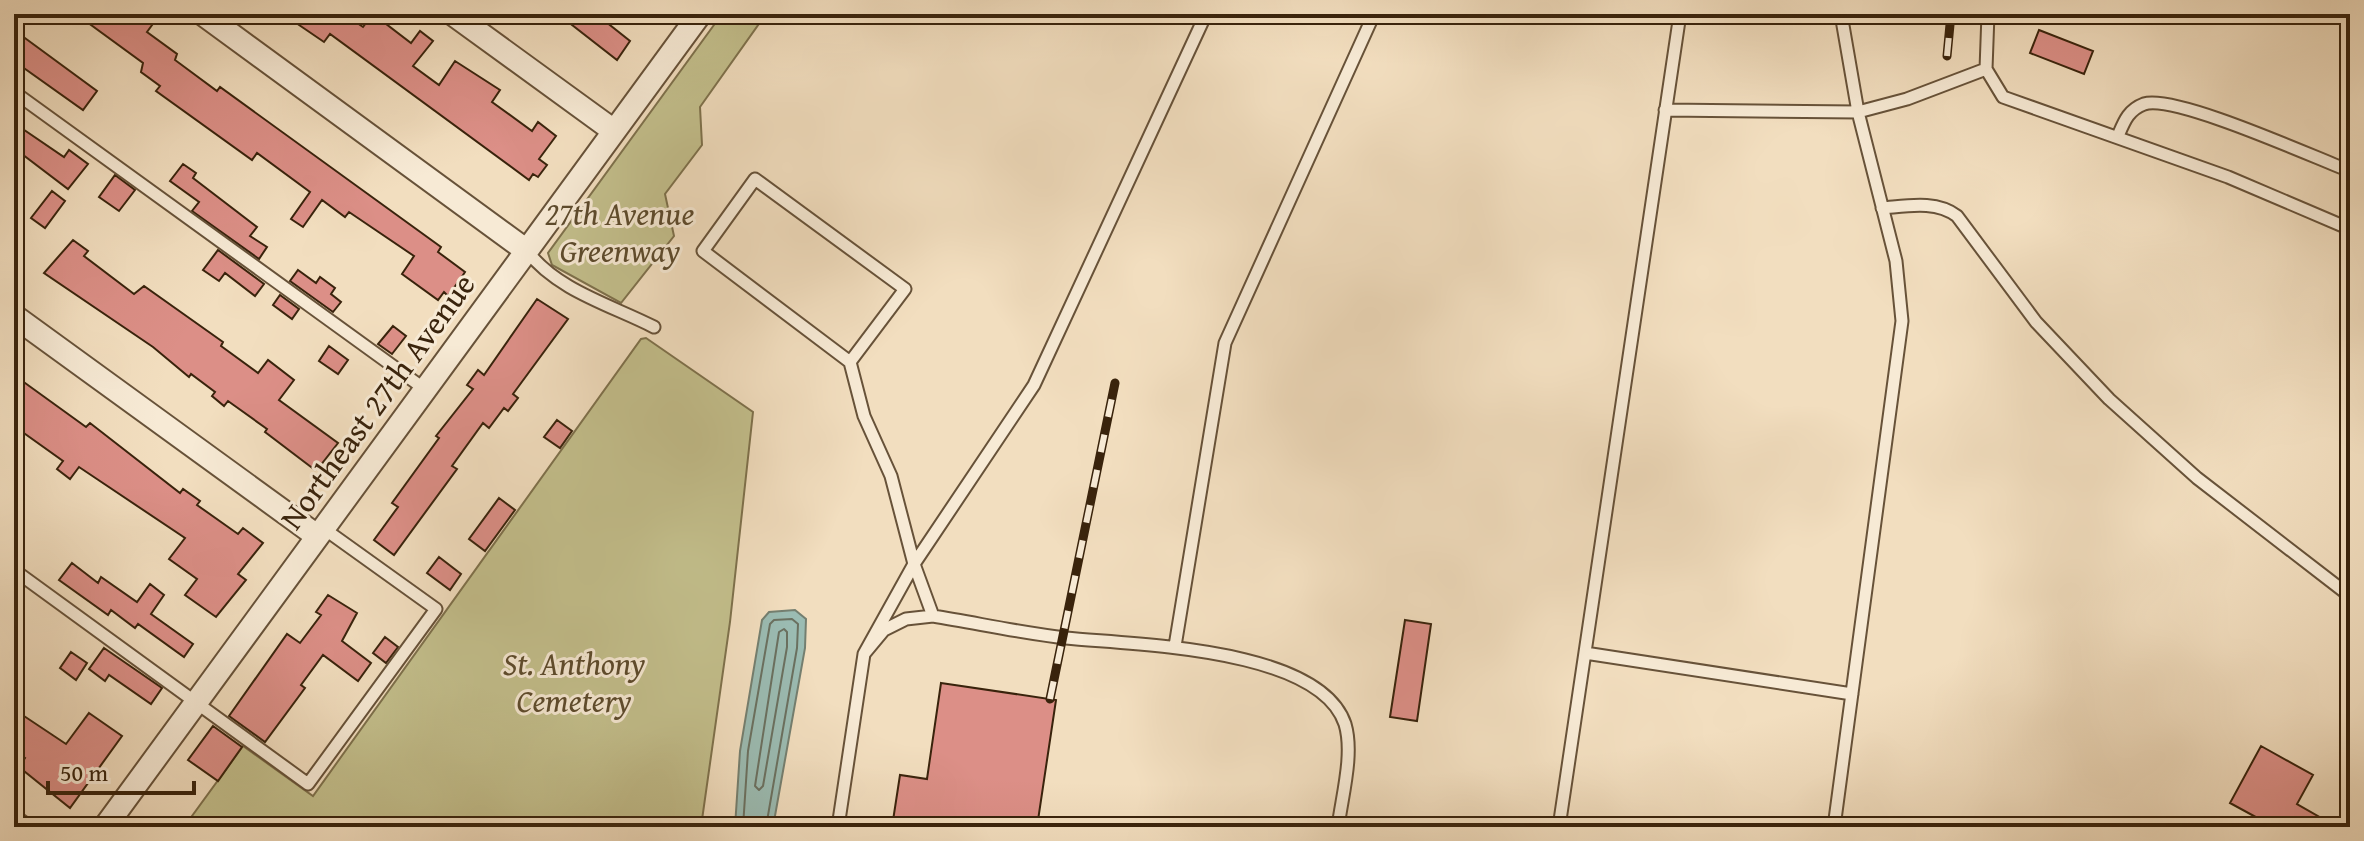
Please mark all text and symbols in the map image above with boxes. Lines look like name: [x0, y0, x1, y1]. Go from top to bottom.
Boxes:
park label: 27th Avenue Greenway: [545, 190, 695, 274]
street label: Northeast 27th Avenue: [268, 263, 486, 539]
park label: St. Anthony Cemetery: [503, 640, 646, 724]
scale bar: [48, 745, 194, 795]
text: 50 m: [60, 755, 108, 790]

